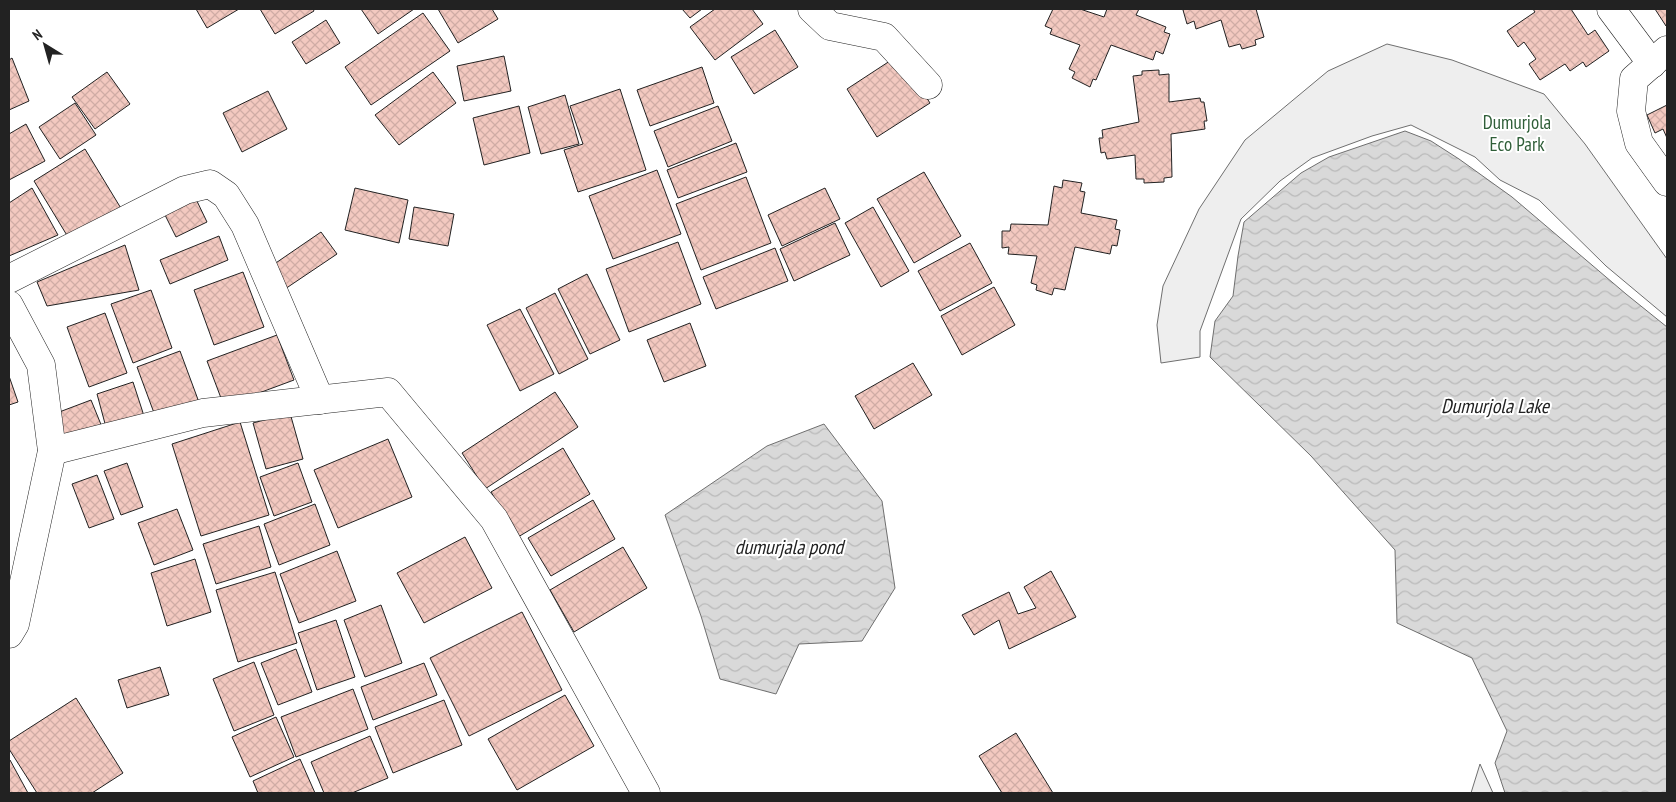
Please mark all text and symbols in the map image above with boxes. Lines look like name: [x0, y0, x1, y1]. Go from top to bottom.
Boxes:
north arrow: [20, 20, 70, 70]
text: N: [29, 25, 46, 44]
park label: Dumurjola Eco Park: [1483, 110, 1551, 156]
water label: Dumurjola Lake: [1441, 393, 1551, 419]
water label: dumurjala pond: [735, 534, 846, 560]

